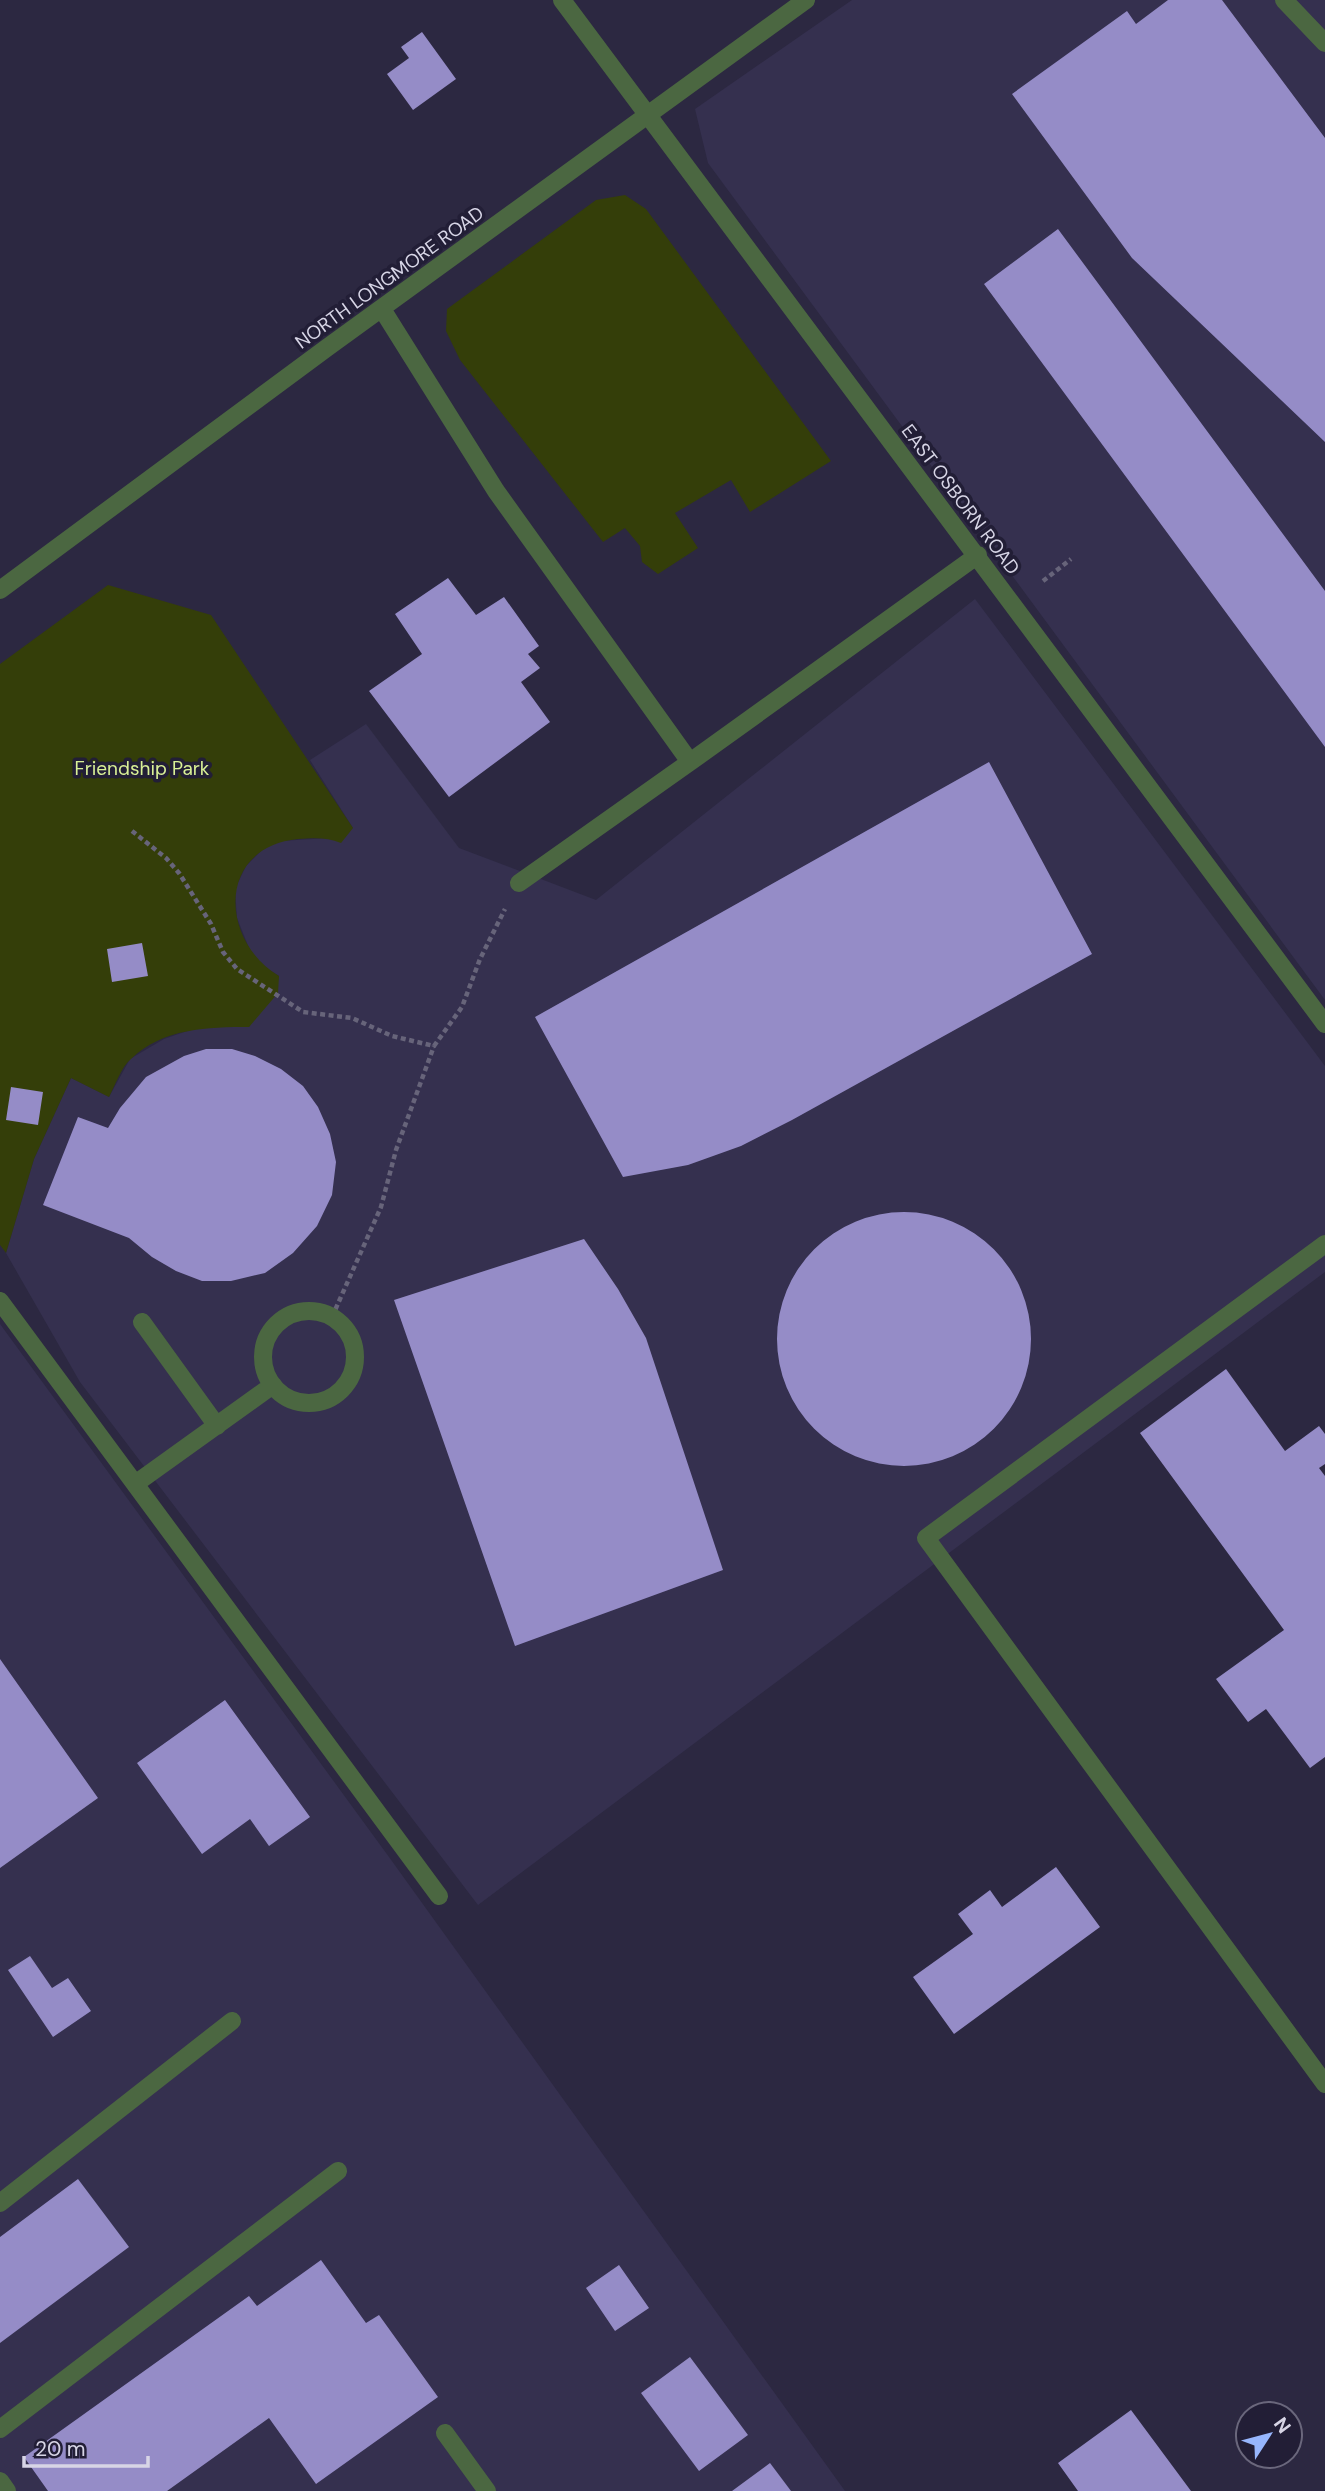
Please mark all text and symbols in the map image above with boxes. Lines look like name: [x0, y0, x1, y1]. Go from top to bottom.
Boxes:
street label: NORTH LONGMORE ROAD: [290, 200, 489, 354]
street label: EAST OSBORN ROAD: [896, 419, 1025, 579]
park label: Friendship Park: [75, 756, 210, 781]
north arrow: [1234, 2400, 1304, 2470]
text: N: [1268, 2412, 1297, 2438]
scale bar: [24, 2424, 149, 2468]
text: 20 m: [35, 2435, 86, 2463]

